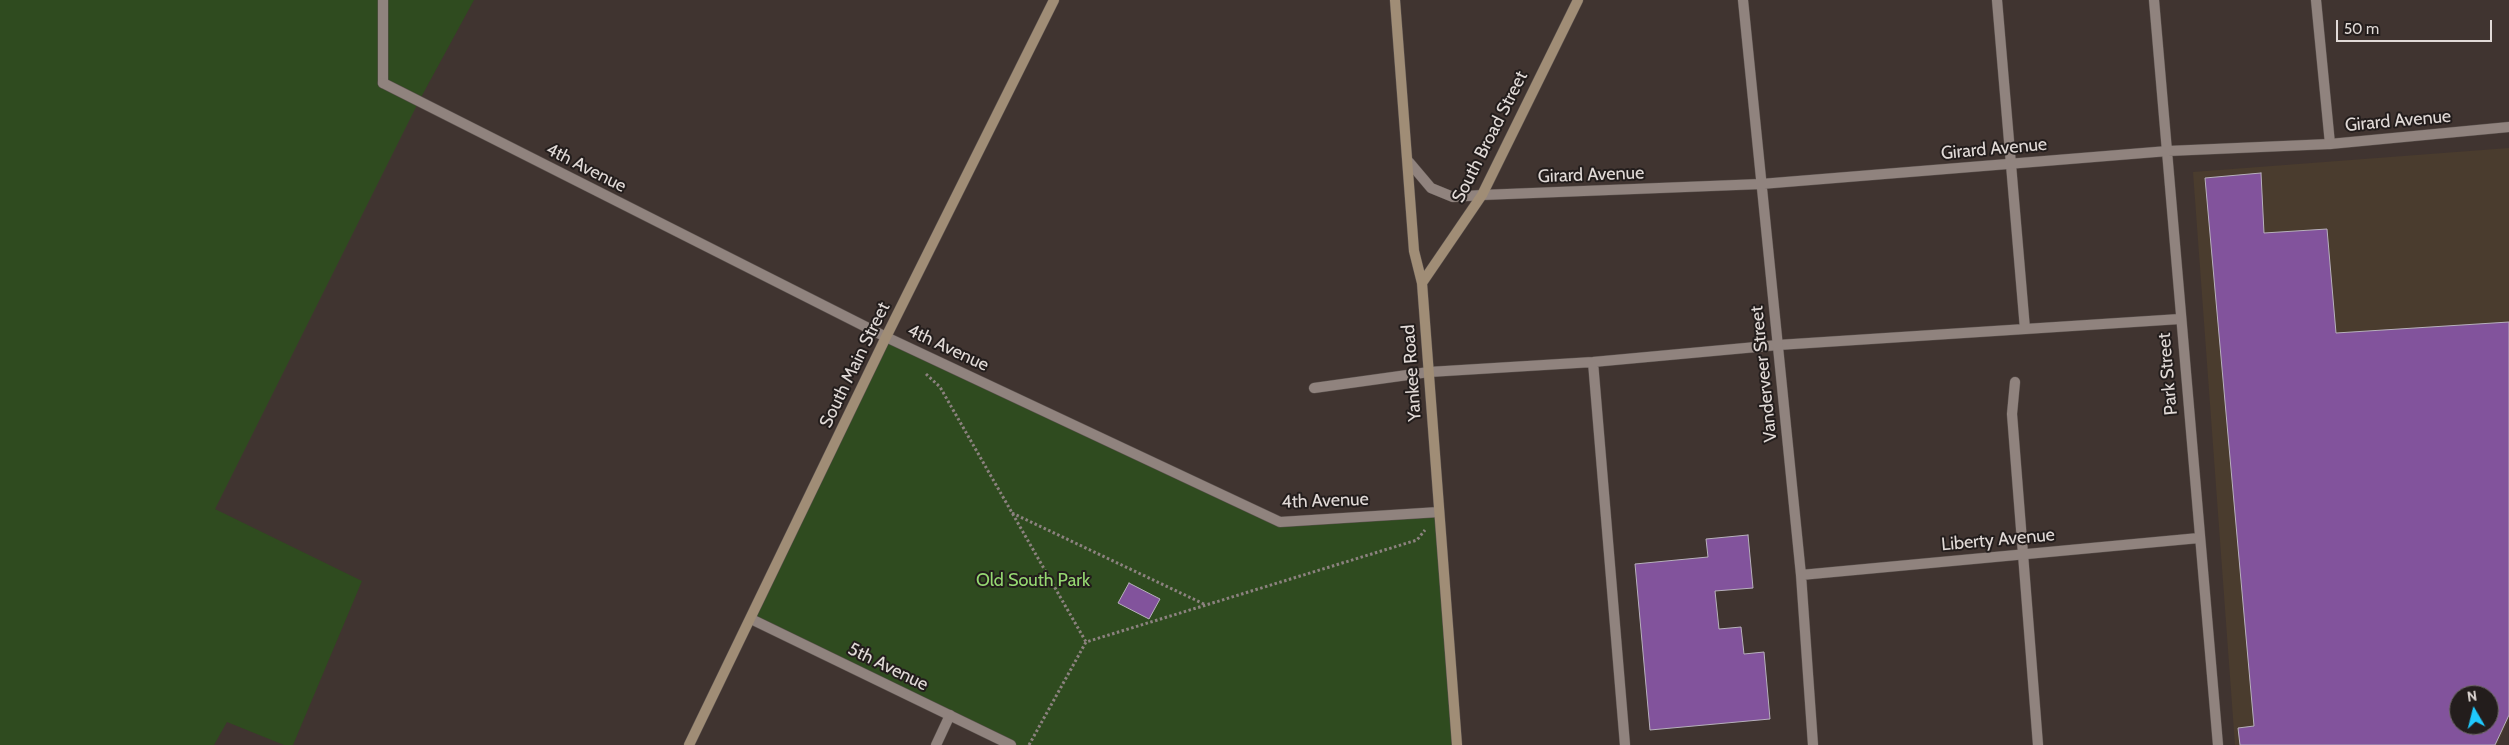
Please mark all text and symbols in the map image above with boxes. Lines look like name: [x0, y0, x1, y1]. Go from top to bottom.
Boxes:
scale bar: [2339, 10, 2495, 42]
text: 50 m: [2344, 20, 2379, 38]
street label: South Broad Street: [1448, 68, 1532, 206]
street label: Girard Avenue: [2344, 106, 2452, 136]
street label: Girard Avenue: [1940, 134, 2048, 164]
street label: 4th Avenue: [542, 139, 630, 197]
street label: Girard Avenue: [1537, 162, 1645, 188]
street label: South Main Street: [815, 299, 895, 431]
street label: Vanderveer Street: [1746, 305, 1782, 443]
street label: 4th Avenue: [904, 320, 992, 376]
street label: Yankee Road: [1398, 324, 1426, 422]
street label: Park Street: [2154, 332, 2182, 416]
street label: 4th Avenue: [1281, 489, 1369, 513]
street label: Liberty Avenue: [1940, 524, 2056, 556]
park label: Old South Park: [976, 570, 1090, 592]
street label: 5th Avenue: [844, 638, 932, 696]
north arrow: [2449, 685, 2499, 735]
text: N: [2466, 687, 2478, 706]

